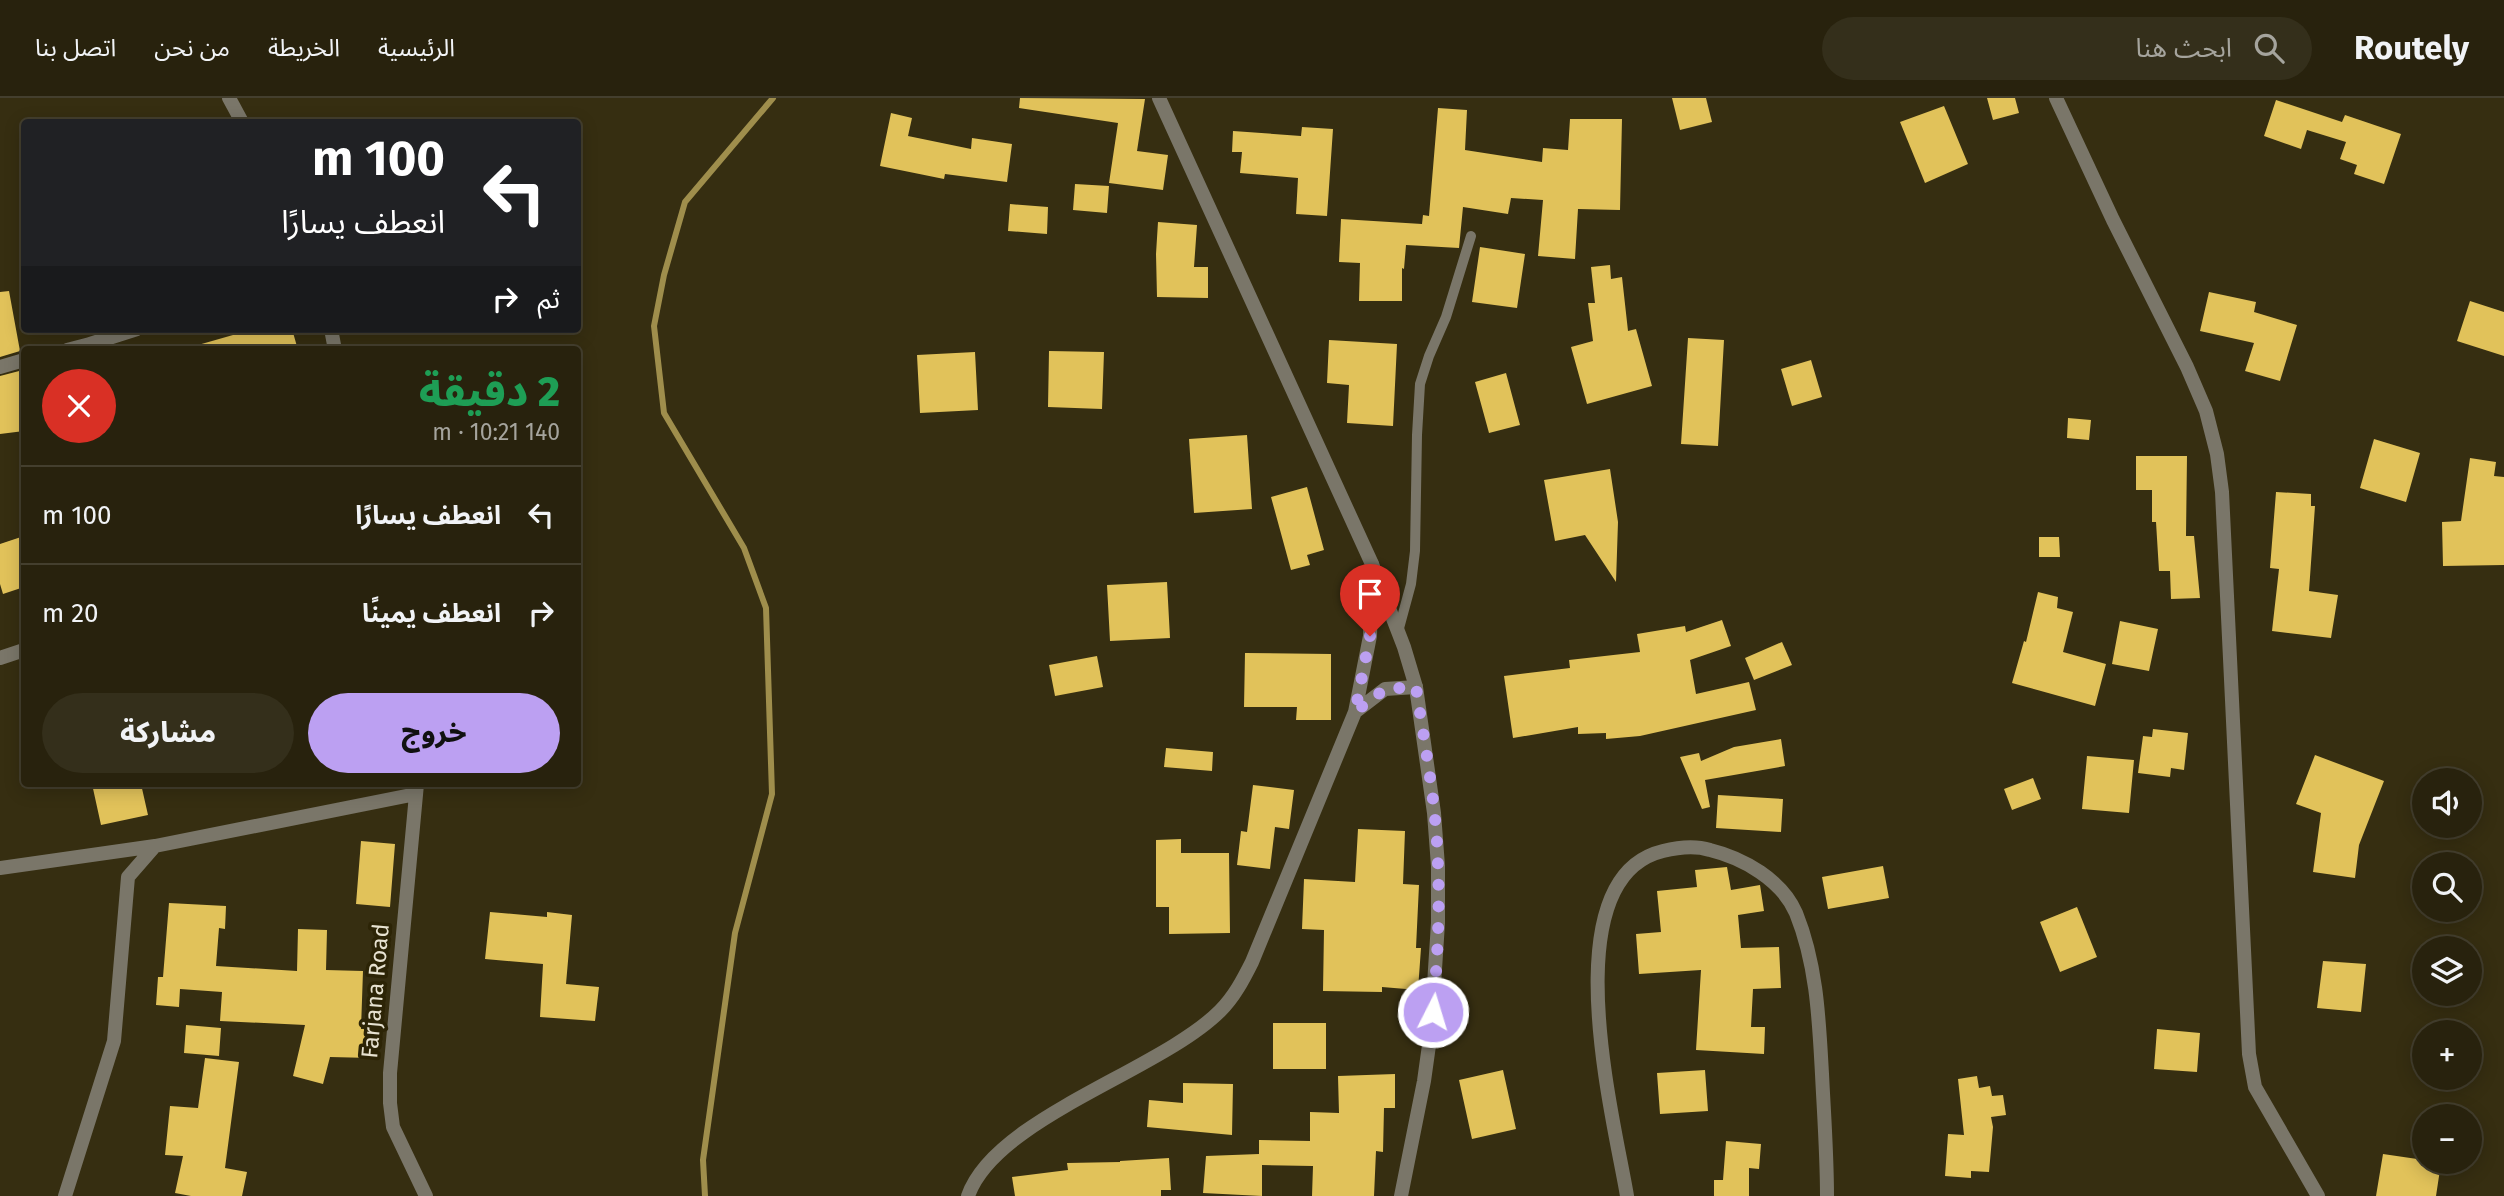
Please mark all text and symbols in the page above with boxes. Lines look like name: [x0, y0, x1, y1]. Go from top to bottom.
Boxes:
search box: [1822, 17, 2312, 80]
text: Routely: [2354, 28, 2469, 68]
icon: search: [2250, 29, 2288, 67]
text: ابحث هنا: [2136, 33, 2232, 64]
text: اتصل بنا: [35, 34, 116, 62]
text: من نحن: [154, 34, 230, 62]
text: الخريطة: [268, 34, 340, 62]
text: الرئيسية: [378, 34, 455, 62]
text: 100 m: [312, 129, 445, 188]
icon: left: [469, 147, 560, 238]
text: انعطف يسارًا: [281, 203, 445, 241]
icon: right: [486, 280, 524, 318]
text: ثم: [538, 284, 560, 315]
text: 2 دقيقة: [419, 367, 560, 417]
button: close: [42, 369, 116, 443]
text: 140 m · 10:21: [432, 418, 560, 446]
icon: left: [522, 496, 560, 534]
text: 100 m: [42, 500, 111, 531]
text: انعطف يسارًا: [355, 500, 501, 531]
pin: [1340, 564, 1400, 636]
icon: arrive: [1351, 575, 1389, 613]
icon: right: [522, 594, 560, 632]
text: 20 m: [42, 598, 99, 629]
text: انعطف يمينًا: [362, 598, 501, 629]
button: مشاركة: [42, 693, 294, 773]
button: خروج: [308, 693, 560, 773]
map controls: [2412, 768, 2482, 1174]
button: sound: [2412, 768, 2482, 838]
button: search: [2412, 852, 2482, 922]
street label: Farjana Road: [355, 922, 395, 1060]
button: layers: [2412, 936, 2482, 1006]
position arrow: [1396, 975, 1470, 1049]
button: +: [2412, 1020, 2482, 1090]
button: −: [2412, 1104, 2482, 1174]

